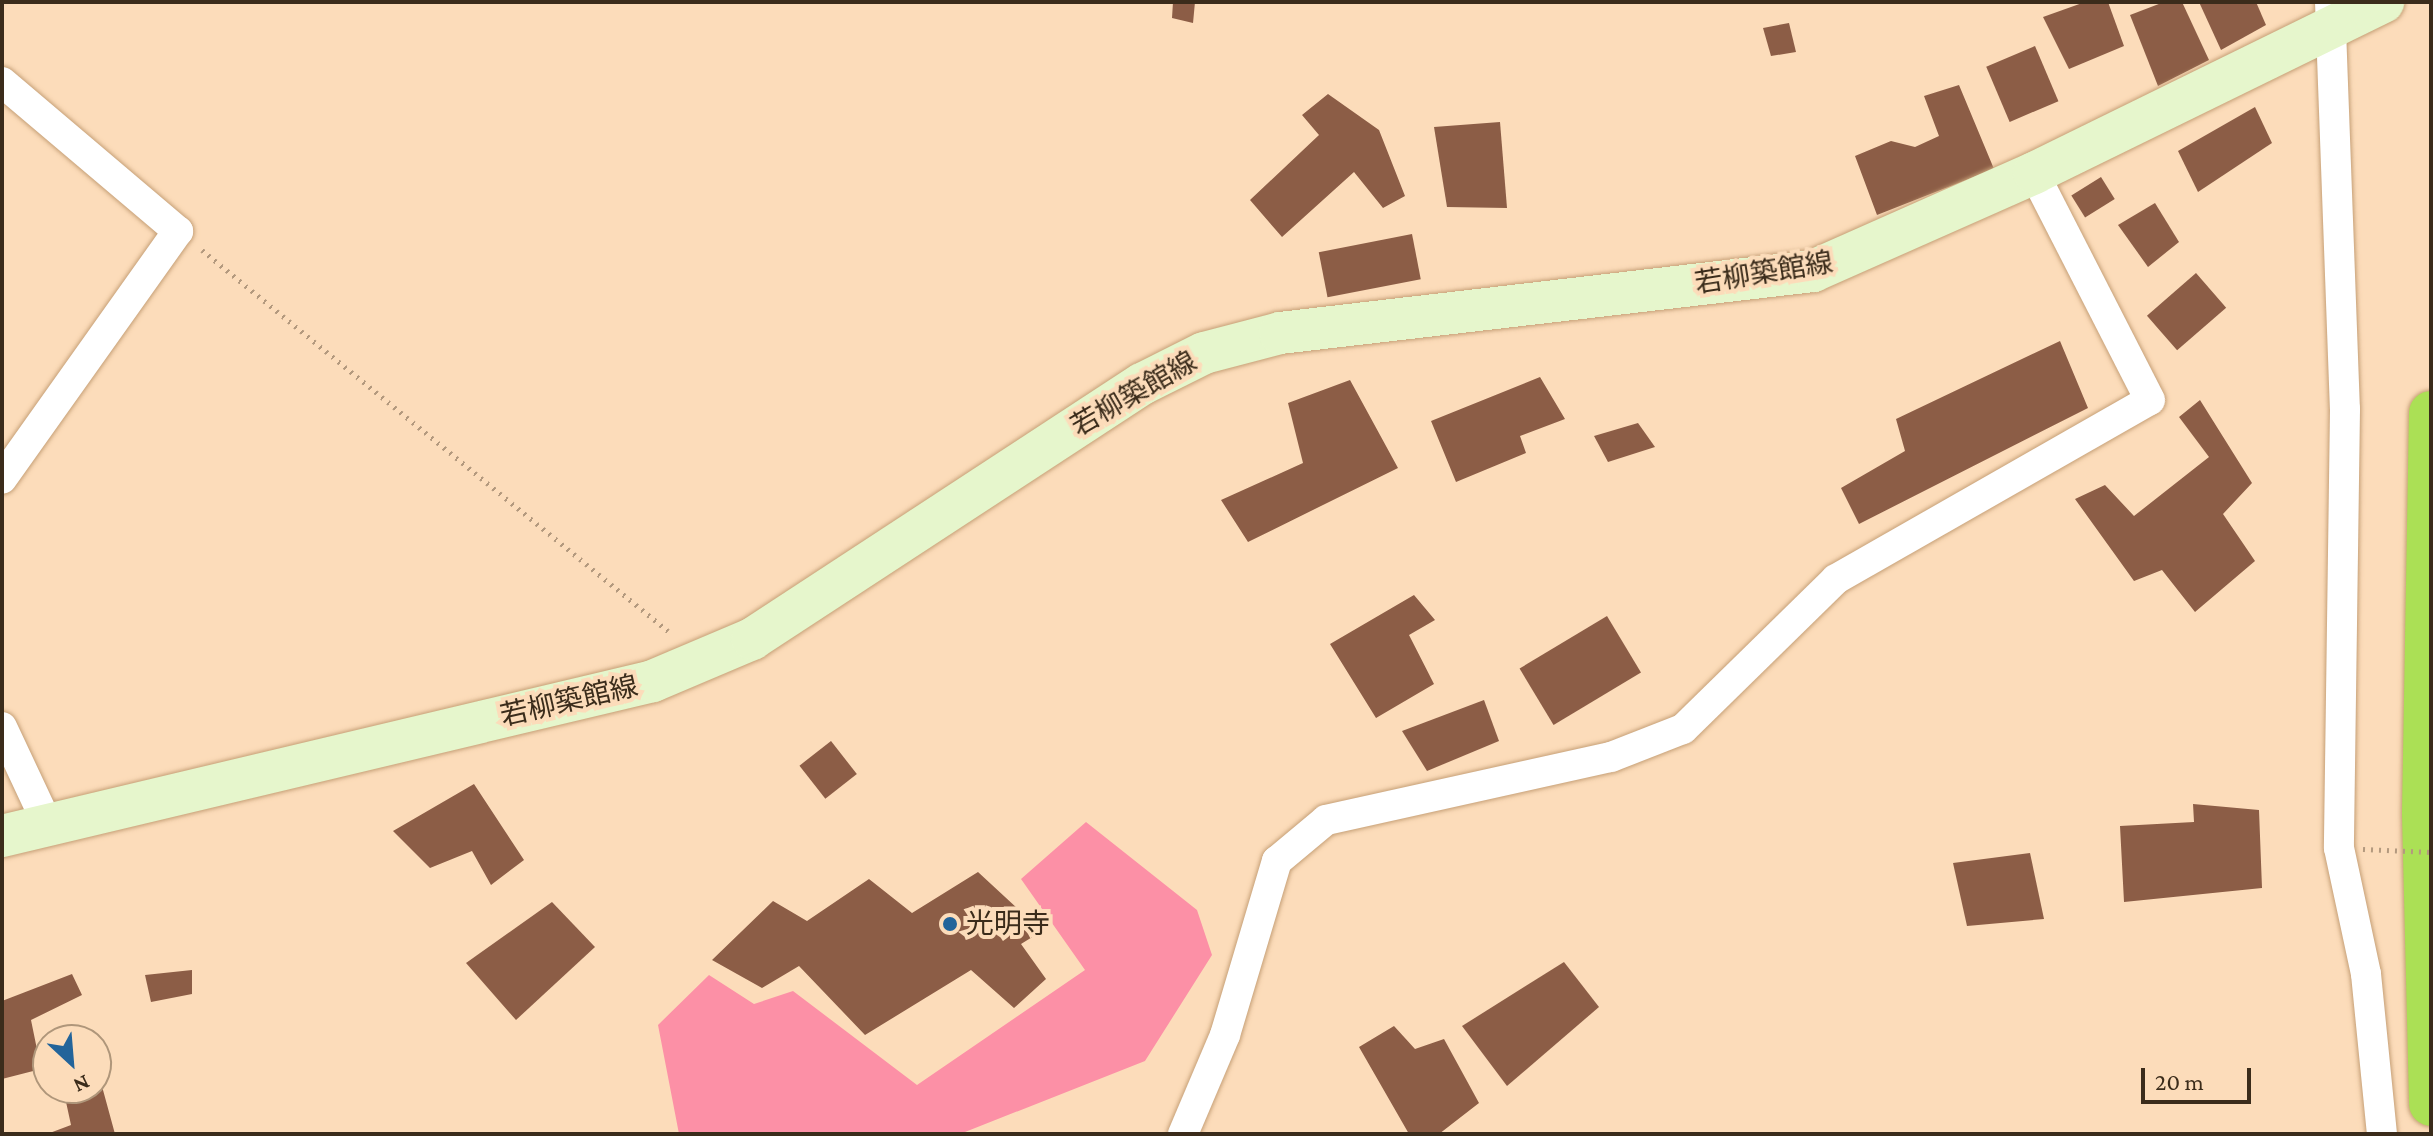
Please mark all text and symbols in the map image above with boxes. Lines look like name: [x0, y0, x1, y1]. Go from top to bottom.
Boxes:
street label: 若柳築館線: [1692, 245, 1836, 301]
street label: 若柳築館線: [1065, 344, 1203, 444]
street label: 若柳築館線: [497, 669, 641, 733]
place label: 光明寺: [966, 907, 1050, 941]
marker: 光明寺: [941, 915, 959, 933]
north arrow: [32, 1024, 112, 1104]
scale bar: [2145, 1052, 2255, 1102]
text: 20 m: [2155, 1068, 2204, 1095]
text: N: [70, 1070, 94, 1099]

